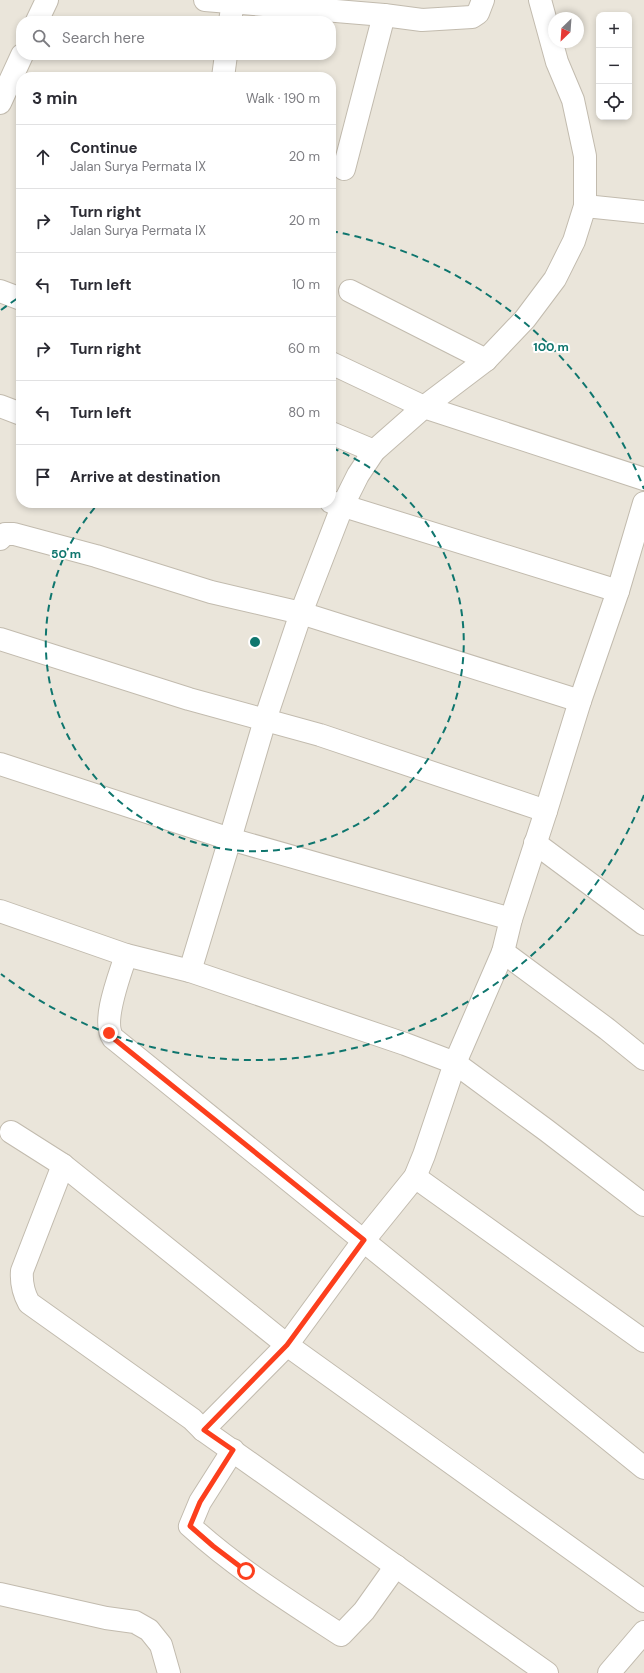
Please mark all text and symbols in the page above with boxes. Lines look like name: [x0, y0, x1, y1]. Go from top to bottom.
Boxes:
north arrow: [548, 12, 584, 48]
map controls: [596, 12, 632, 120]
button: +: [596, 12, 632, 48]
search box: [16, 16, 336, 60]
icon: search: [30, 27, 52, 49]
text: Search here: [62, 28, 145, 48]
button: −: [596, 48, 632, 84]
button: locate: [596, 84, 632, 120]
text: 3 min: [32, 87, 77, 109]
text: Walk · 190 m: [246, 90, 320, 107]
text: Continue: [70, 138, 138, 158]
icon: ahead: [32, 146, 54, 168]
text: 20 m: [289, 148, 320, 165]
text: Jalan Surya Permata IX: [70, 158, 206, 175]
text: Turn right: [70, 202, 141, 222]
icon: right: [32, 210, 54, 232]
text: 20 m: [289, 212, 320, 229]
text: Jalan Surya Permata IX: [70, 222, 206, 239]
icon: left: [32, 274, 54, 296]
text: Turn left: [70, 275, 131, 295]
text: 10 m: [292, 276, 320, 293]
icon: right: [32, 338, 54, 360]
text: Turn right: [70, 339, 141, 359]
text: 100 m: [533, 339, 569, 355]
text: 60 m: [288, 340, 320, 357]
icon: left: [32, 402, 54, 424]
text: Turn left: [70, 403, 131, 423]
text: 80 m: [288, 404, 320, 421]
icon: arrive: [32, 466, 54, 488]
text: Arrive at destination: [70, 467, 221, 487]
text: 50 m: [51, 546, 81, 562]
centre of rings: [248, 635, 262, 649]
route end: [100, 1024, 118, 1042]
route start: [237, 1562, 255, 1580]

